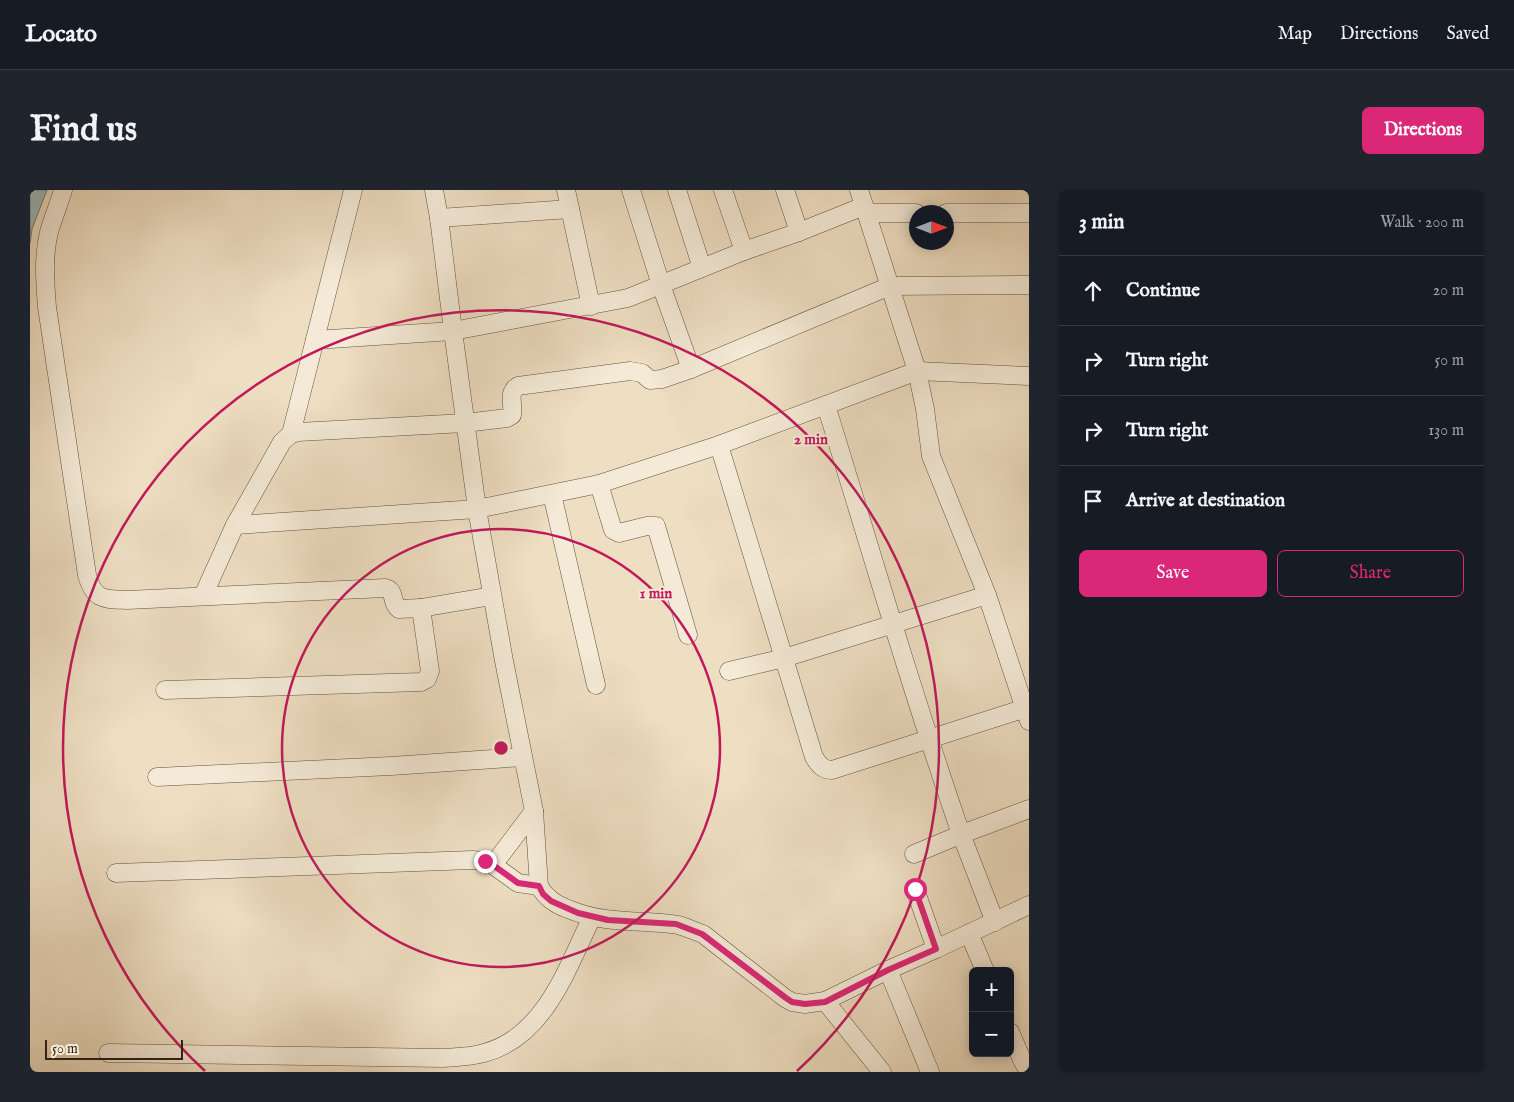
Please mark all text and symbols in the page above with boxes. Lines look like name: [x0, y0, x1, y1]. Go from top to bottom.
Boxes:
text: Locato: [25, 19, 97, 50]
text: Map: [1278, 23, 1312, 46]
text: Directions: [1340, 23, 1418, 46]
text: Saved: [1446, 23, 1489, 46]
button: Directions: [1362, 107, 1484, 154]
text: Find us: [30, 108, 137, 153]
north arrow: [909, 205, 954, 250]
text: 3 min: [1079, 209, 1124, 236]
text: Walk · 200 m: [1380, 213, 1464, 233]
icon: ahead: [1079, 277, 1107, 305]
text: Continue: [1126, 279, 1200, 303]
text: 20 m: [1433, 281, 1464, 301]
icon: right: [1079, 347, 1107, 375]
text: Turn right: [1126, 349, 1208, 373]
text: 50 m: [1435, 351, 1464, 371]
icon: right: [1079, 417, 1107, 445]
text: Turn right: [1126, 419, 1208, 443]
text: 130 m: [1428, 421, 1464, 441]
text: 2 min: [794, 430, 828, 449]
icon: arrive: [1079, 487, 1107, 515]
text: Arrive at destination: [1126, 489, 1285, 513]
button: Save: [1079, 550, 1267, 597]
button: Share: [1277, 550, 1464, 597]
text: 1 min: [640, 584, 672, 603]
centre of rings: [492, 739, 510, 757]
route end: [474, 850, 497, 873]
route start: [904, 878, 927, 901]
map controls: [969, 967, 1014, 1057]
button: +: [969, 967, 1014, 1012]
button: −: [969, 1012, 1014, 1057]
scale bar: [45, 1037, 182, 1060]
text: 50 m: [52, 1040, 78, 1058]

